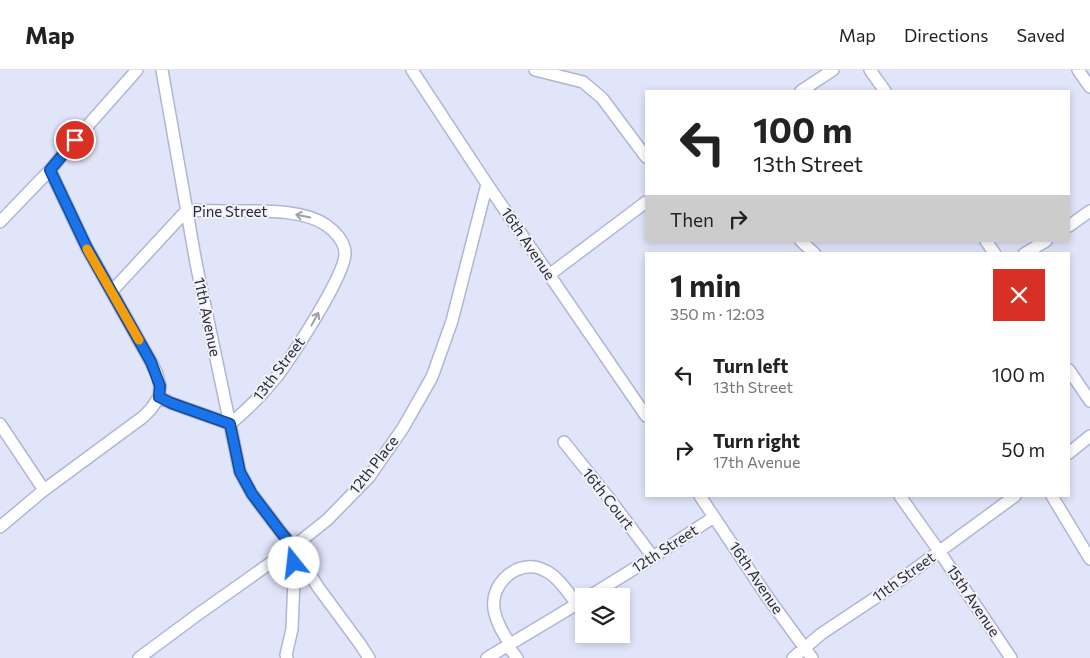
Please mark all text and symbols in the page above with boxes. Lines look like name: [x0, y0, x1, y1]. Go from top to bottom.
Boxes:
text: Map: [25, 20, 75, 49]
text: Map: [839, 24, 876, 46]
text: Directions: [904, 24, 988, 46]
text: Saved: [1016, 24, 1065, 46]
text: 100 m: [753, 107, 853, 150]
icon: left: [670, 110, 735, 175]
pin: [54, 119, 96, 161]
icon: arrive: [61, 126, 89, 154]
text: 13th Street: [753, 150, 863, 177]
street label: Pine Street: [192, 202, 268, 220]
street label: 16th Avenue: [498, 204, 560, 283]
icon: right: [724, 205, 752, 233]
text: Then: [670, 208, 714, 231]
one-way arrow: [295, 211, 311, 220]
text: 1 min: [670, 266, 741, 303]
button: close: [993, 269, 1045, 321]
street label: 11th Avenue: [191, 276, 225, 358]
text: 350 m · 12:03: [670, 304, 765, 323]
one-way arrow: [310, 312, 320, 326]
street label: 13th Street: [248, 333, 308, 404]
text: Turn left: [713, 354, 788, 377]
icon: left: [670, 361, 698, 389]
text: 100 m: [992, 363, 1045, 386]
text: 13th Street: [713, 377, 793, 396]
text: Turn right: [713, 429, 800, 452]
street label: 12th Place: [345, 432, 402, 497]
icon: right: [670, 436, 698, 464]
text: 50 m: [1001, 438, 1045, 461]
text: 17th Avenue: [713, 452, 800, 471]
street label: 16th Court: [579, 464, 638, 533]
street label: 12th Street: [628, 520, 701, 576]
position arrow: [267, 536, 319, 588]
street label: 16th Avenue: [726, 538, 788, 617]
street label: 11th Street: [869, 548, 938, 605]
street label: 15th Avenue: [943, 561, 1004, 640]
map controls: [575, 588, 630, 643]
button: layers: [575, 588, 630, 643]

